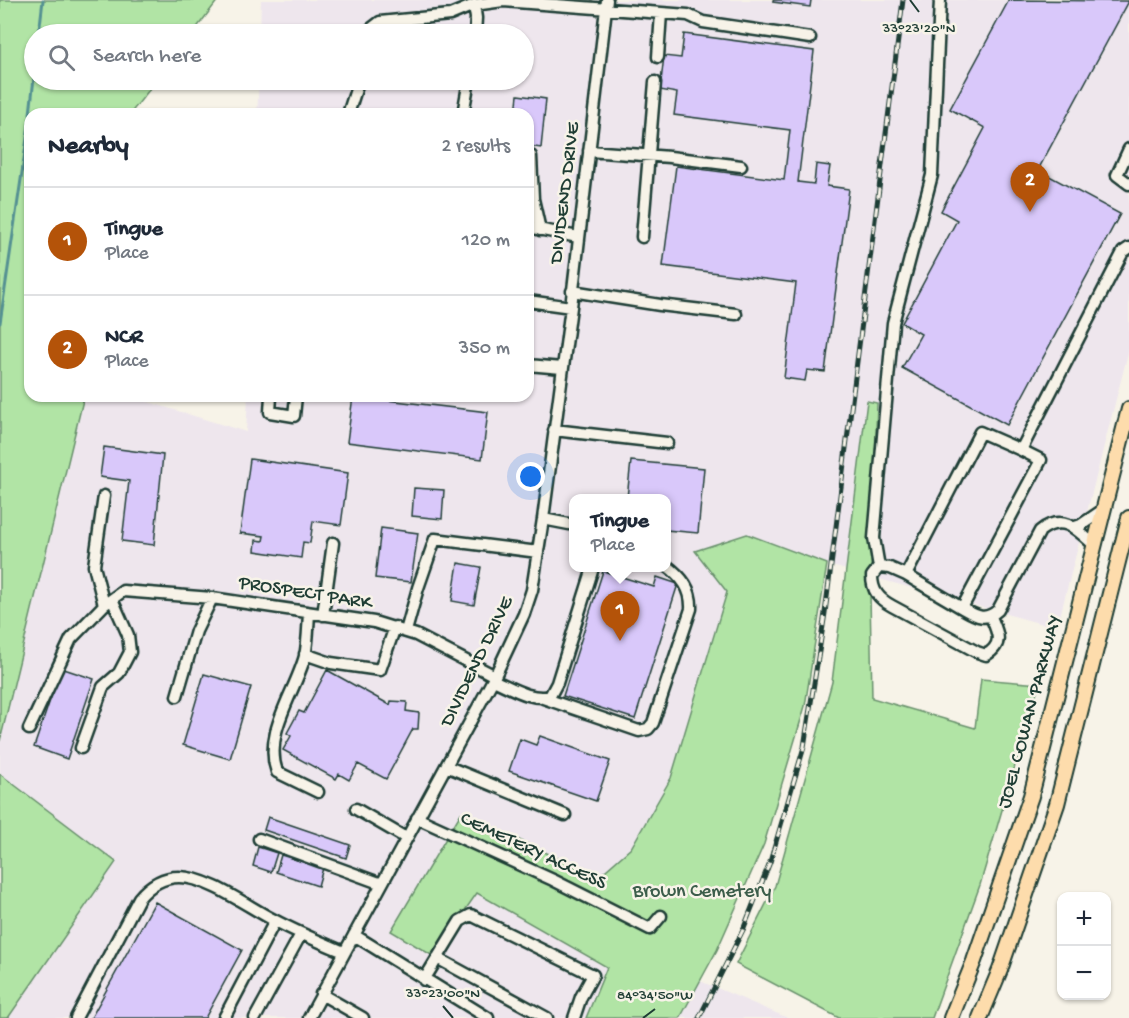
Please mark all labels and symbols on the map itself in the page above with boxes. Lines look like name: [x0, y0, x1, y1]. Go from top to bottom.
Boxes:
text: 33°23'20"N: [881, 20, 956, 38]
street label: DIVIDEND DRIVE: [546, 120, 586, 267]
pin: 2: [1010, 162, 1050, 212]
your location: [516, 462, 545, 491]
street label: PROSPECT PARK: [236, 572, 375, 616]
street label: DIVIDEND DRIVE: [436, 592, 520, 733]
pin: 1: [600, 592, 640, 641]
street label: JOEL COWAN PARKWAY: [994, 613, 1068, 811]
street label: CEMETERY ACCESS: [456, 808, 610, 896]
park label: Brown Cemetery: [632, 881, 771, 904]
text: 33°23'00"N: [405, 985, 480, 1003]
text: 84°34'50"W: [617, 987, 693, 1005]

